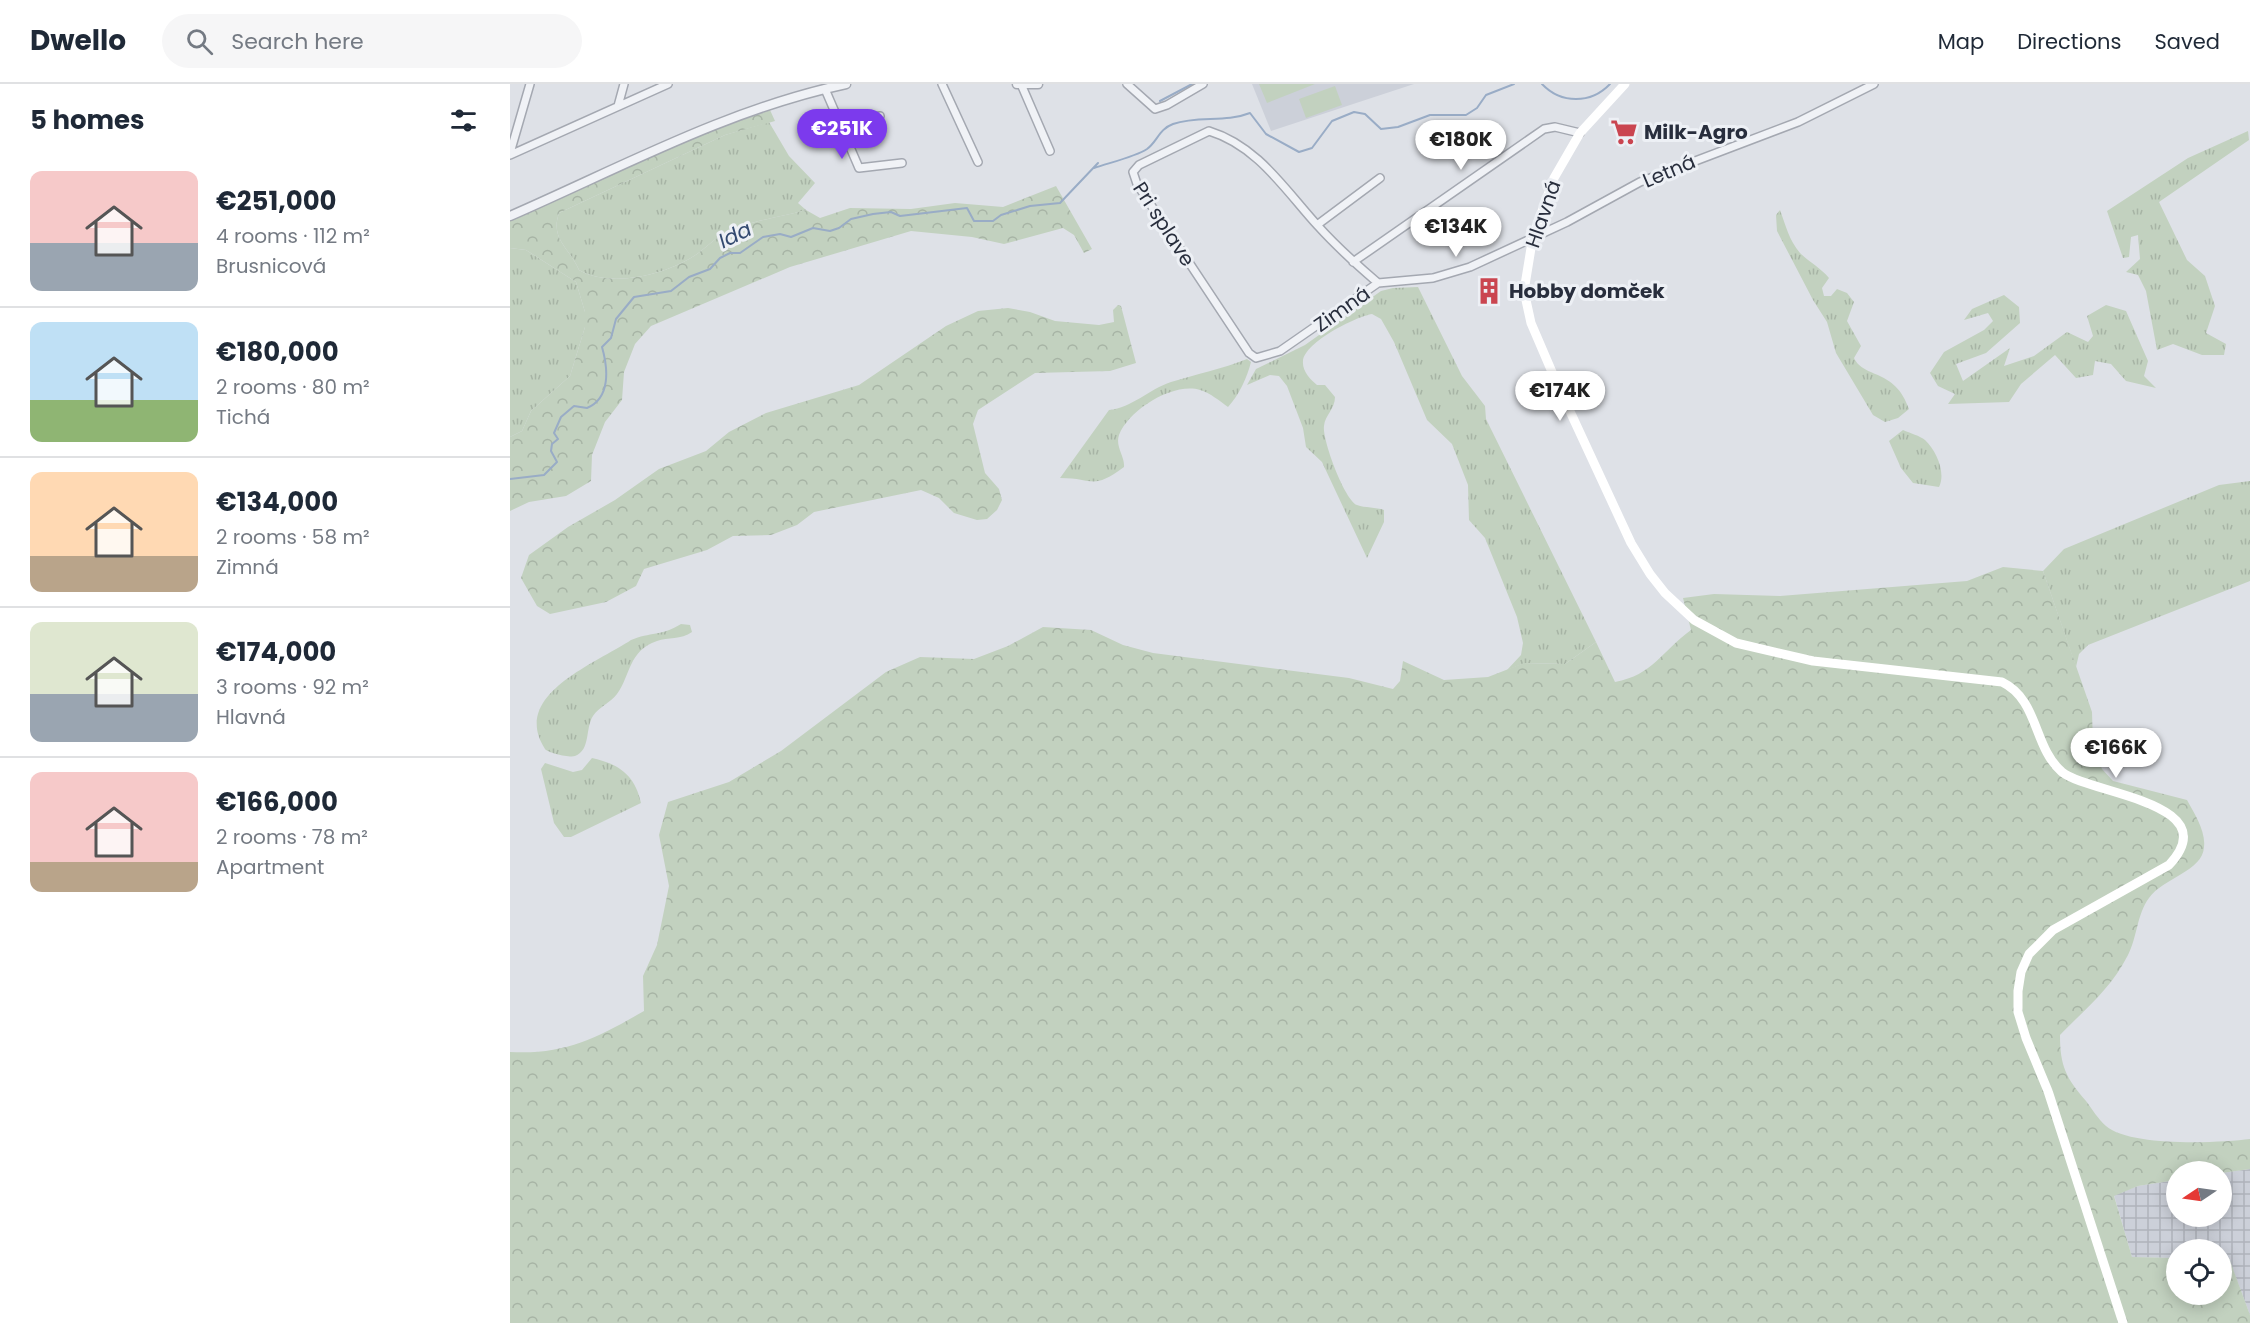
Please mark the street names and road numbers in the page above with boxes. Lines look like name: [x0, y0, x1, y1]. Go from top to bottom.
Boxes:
street label: Letná: [1638, 147, 1700, 195]
street label: Pri splave: [1126, 176, 1202, 272]
street label: Hlavná: [1518, 176, 1568, 252]
street label: Zimná: [1308, 280, 1376, 338]

